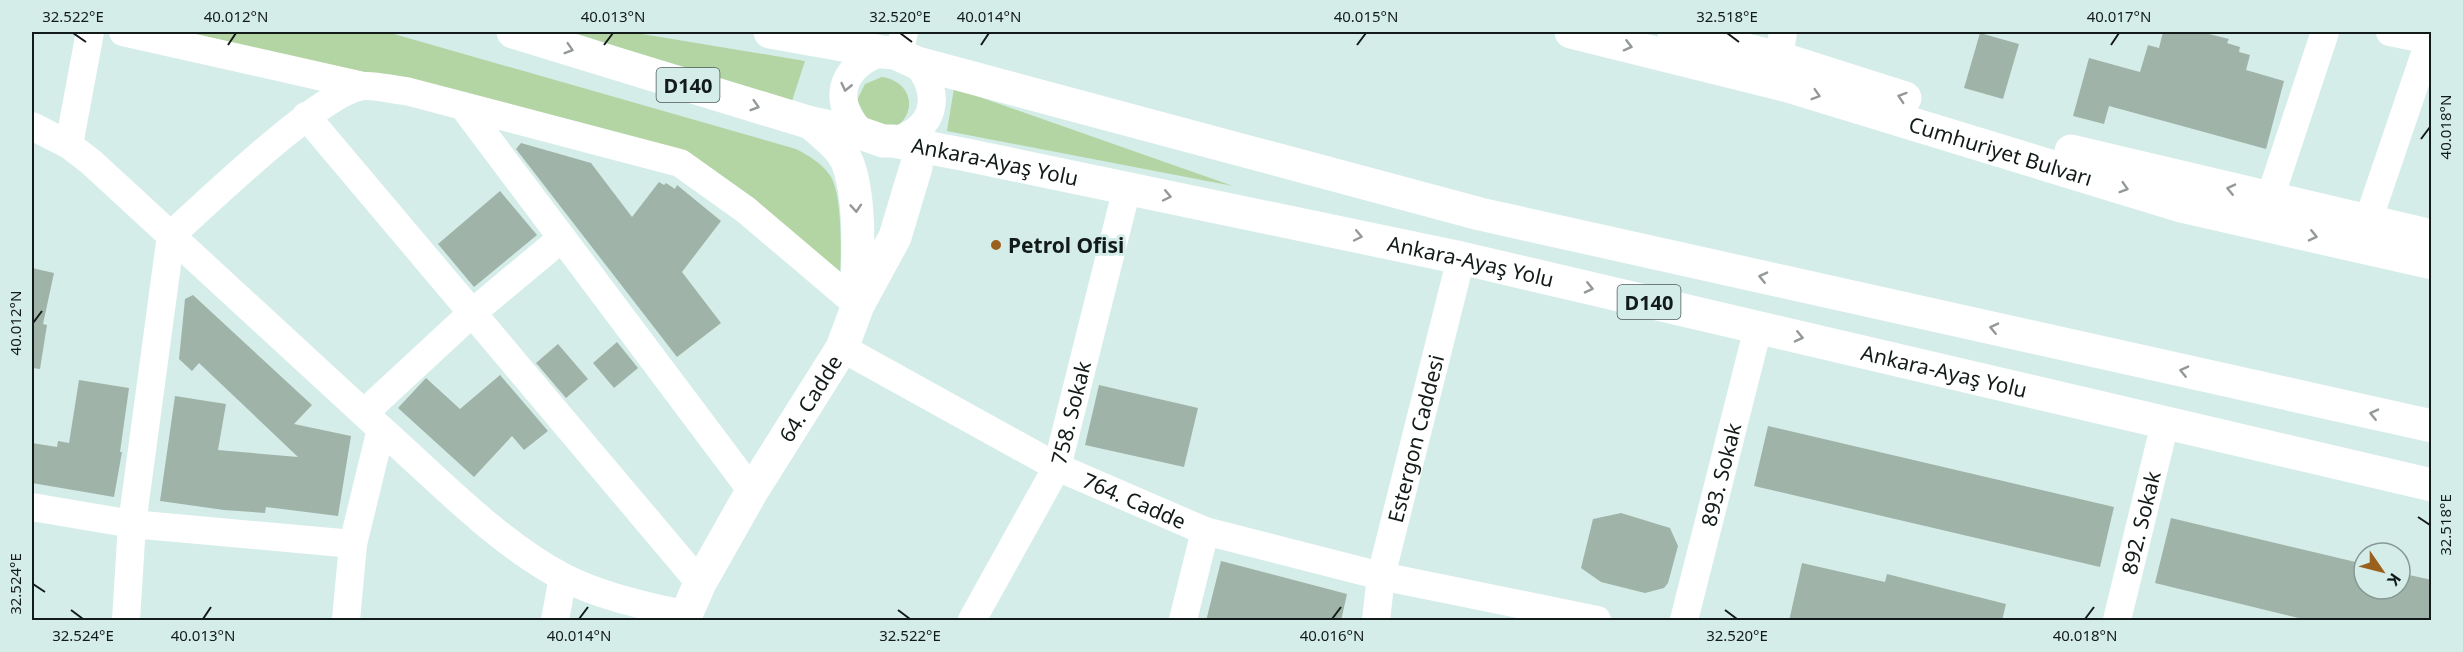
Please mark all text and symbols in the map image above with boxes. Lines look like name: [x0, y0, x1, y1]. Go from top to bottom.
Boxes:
text: 32.522°E: [42, 6, 104, 26]
text: 40.012°N: [204, 6, 268, 26]
text: 40.013°N: [581, 6, 645, 26]
text: 32.520°E: [869, 6, 931, 26]
text: 40.014°N: [957, 6, 1021, 26]
text: 40.015°N: [1334, 6, 1398, 26]
text: 32.518°E: [1696, 6, 1758, 26]
text: 40.017°N: [2087, 6, 2151, 26]
one-way arrow: [1623, 38, 1633, 51]
one-way arrow: [563, 42, 574, 54]
road number: D140: [656, 68, 720, 102]
one-way arrow: [841, 82, 854, 92]
one-way arrow: [1811, 88, 1821, 100]
one-way arrow: [1897, 92, 1908, 104]
text: 40.018°N: [2435, 95, 2455, 159]
one-way arrow: [749, 99, 760, 111]
street label: Cumhuriyet Bulvarı: [1906, 110, 2096, 192]
street label: Ankara-Ayaş Yolu: [909, 131, 1081, 192]
one-way arrow: [2118, 181, 2129, 193]
one-way arrow: [2227, 183, 2237, 196]
one-way arrow: [1162, 189, 1172, 202]
one-way arrow: [849, 204, 862, 213]
one-way arrow: [2307, 228, 2317, 241]
one-way arrow: [1353, 229, 1363, 242]
street label: Ankara-Ayaş Yolu: [1385, 229, 1557, 293]
place label: Petrol Ofisi: [1008, 231, 1124, 259]
marker: Petrol Ofisi: [989, 238, 1003, 252]
one-way arrow: [1758, 271, 1768, 284]
one-way arrow: [1584, 281, 1594, 294]
road number: D140: [1618, 285, 1680, 319]
text: 40.012°N: [5, 291, 25, 355]
one-way arrow: [1989, 323, 1999, 336]
one-way arrow: [1794, 330, 1804, 343]
street label: Ankara-Ayaş Yolu: [1858, 338, 2030, 404]
street label: 64. Cadde: [772, 350, 848, 447]
street label: Estergon Caddesi: [1381, 352, 1450, 525]
street label: 758. Sokak: [1044, 357, 1097, 467]
one-way arrow: [2179, 365, 2189, 378]
one-way arrow: [2370, 408, 2380, 421]
street label: 893. Sokak: [1694, 419, 1748, 529]
street label: 764. Cadde: [1078, 466, 1190, 535]
street label: 892. Sokak: [2115, 467, 2167, 577]
text: 32.518°E: [2435, 494, 2455, 556]
north arrow: [2352, 541, 2412, 601]
text: 32.524°E: [5, 553, 25, 615]
text: K: [2382, 569, 2406, 591]
text: 32.524°E: [52, 625, 114, 645]
text: 40.013°N: [171, 625, 235, 645]
text: 40.014°N: [547, 625, 611, 645]
text: 32.522°E: [879, 625, 941, 645]
text: 40.016°N: [1300, 625, 1364, 645]
text: 32.520°E: [1706, 625, 1768, 645]
text: 40.018°N: [2053, 625, 2117, 645]

